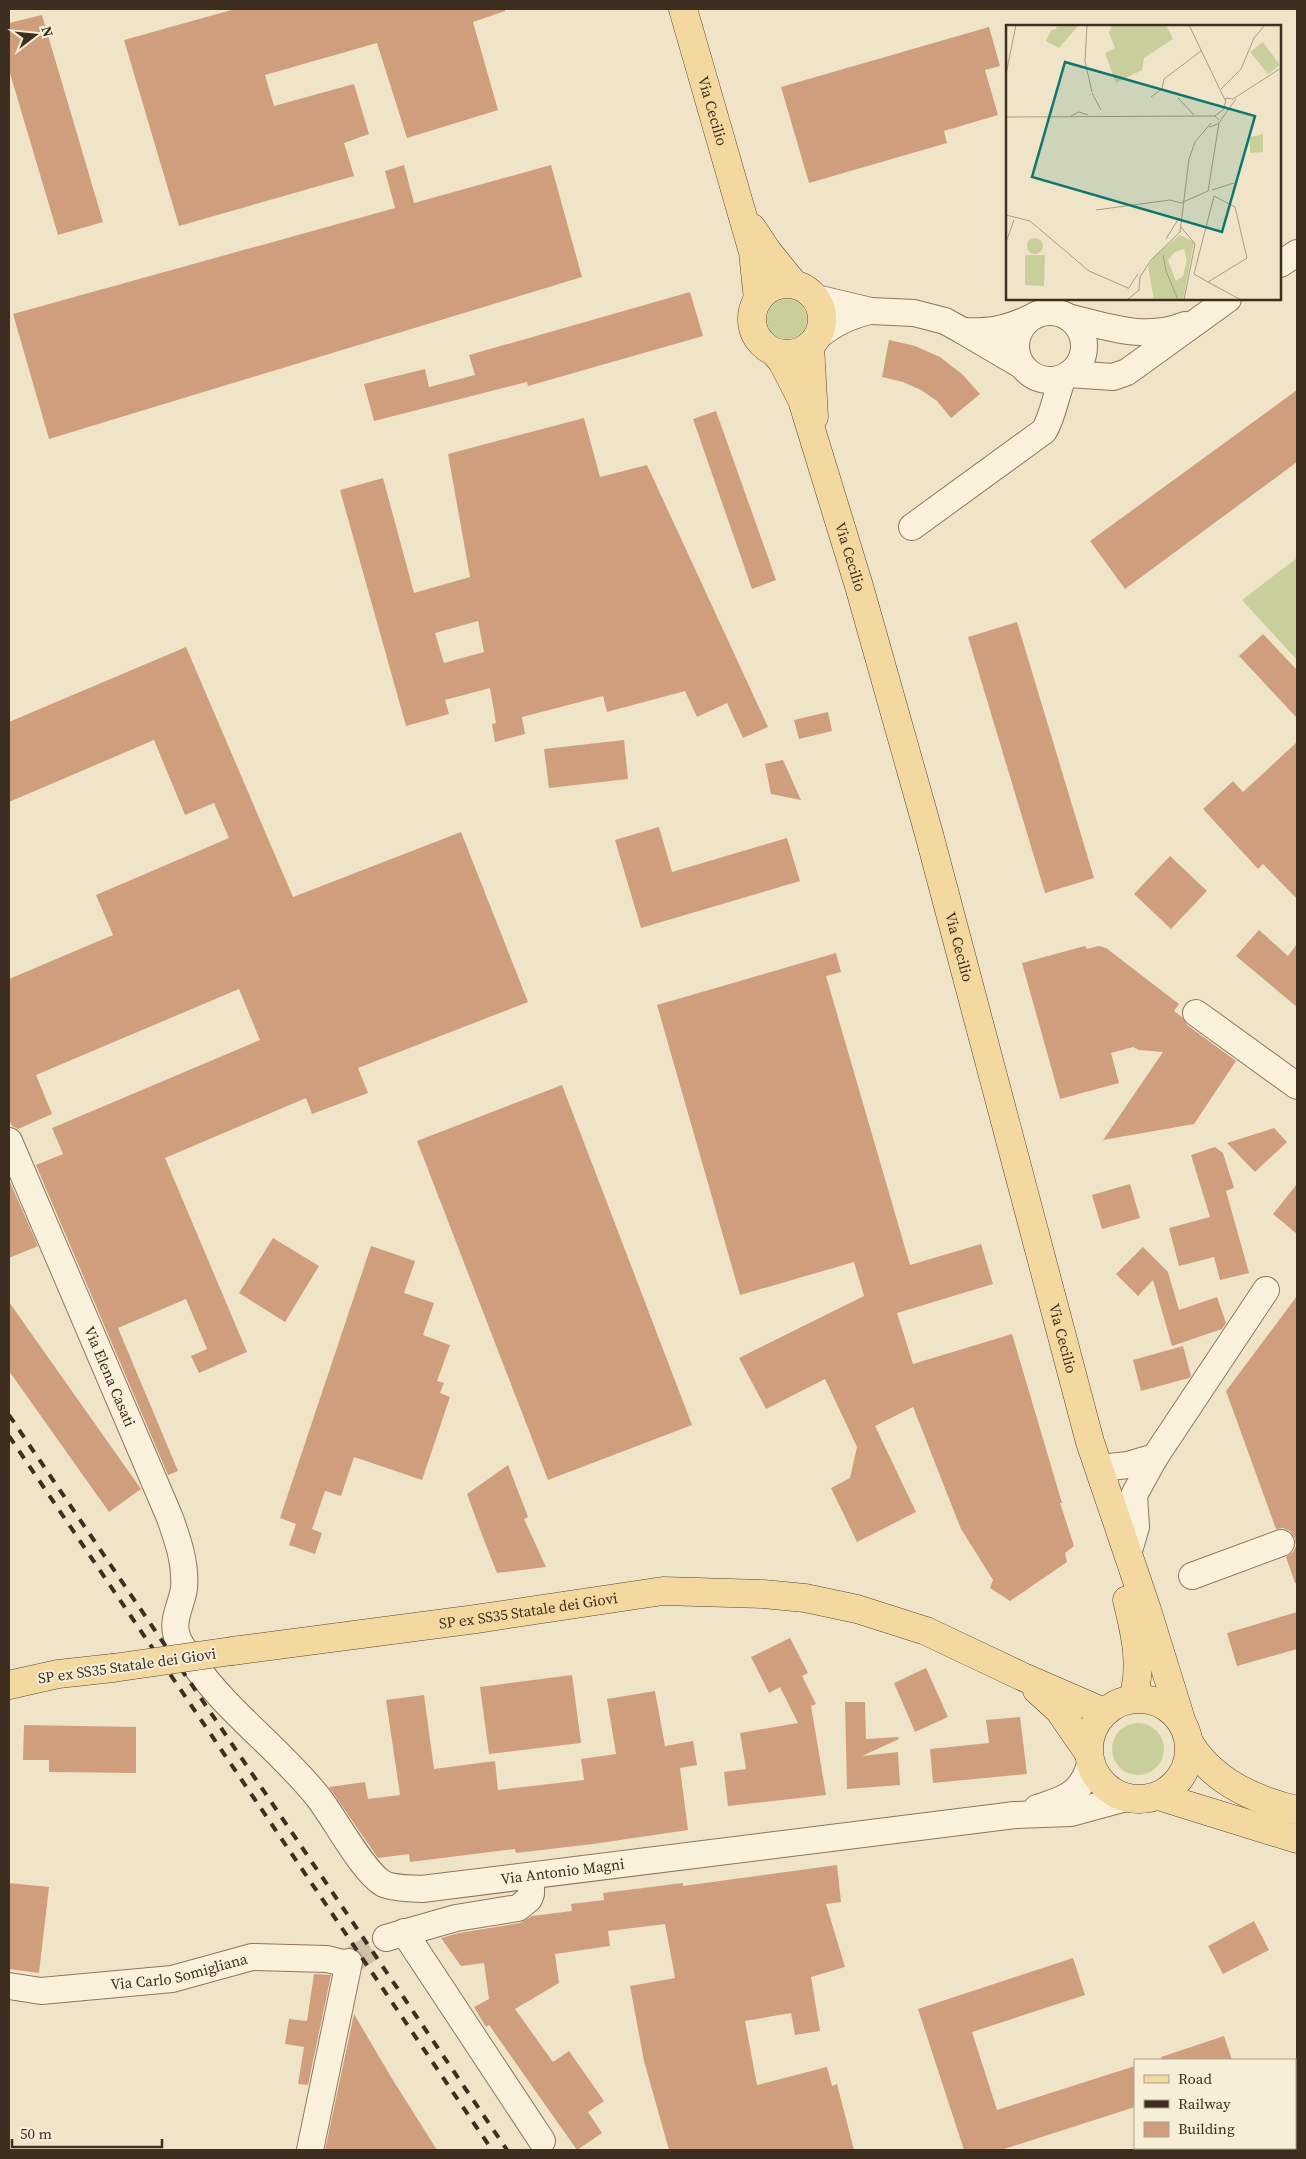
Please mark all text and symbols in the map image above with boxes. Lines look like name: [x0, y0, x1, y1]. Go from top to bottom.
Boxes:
north arrow: [10, 10, 60, 60]
text: N: [36, 24, 59, 39]
inset map: [1006, 25, 1281, 300]
street label: Via Cecilio: [693, 73, 733, 148]
street label: Via Cecilio: [830, 520, 871, 594]
street label: Via Cecilio: [940, 910, 979, 984]
street label: Via Cecilio: [1044, 1301, 1082, 1376]
street label: Via Elena Casati: [79, 1323, 141, 1430]
street label: SP ex SS35 Statale dei Giovi: [438, 1587, 619, 1634]
street label: SP ex SS35 Statale dei Giovi: [36, 1643, 217, 1688]
street label: Via Antonio Magni: [499, 1853, 626, 1889]
street label: Via Carlo Somigliana: [110, 1948, 250, 1995]
legend: [1134, 2059, 1296, 2149]
text: Road: [1178, 2068, 1212, 2089]
text: Railway: [1178, 2093, 1231, 2114]
scale bar: [12, 2116, 162, 2148]
text: Building: [1178, 2118, 1235, 2139]
text: 50 m: [20, 2123, 52, 2144]

